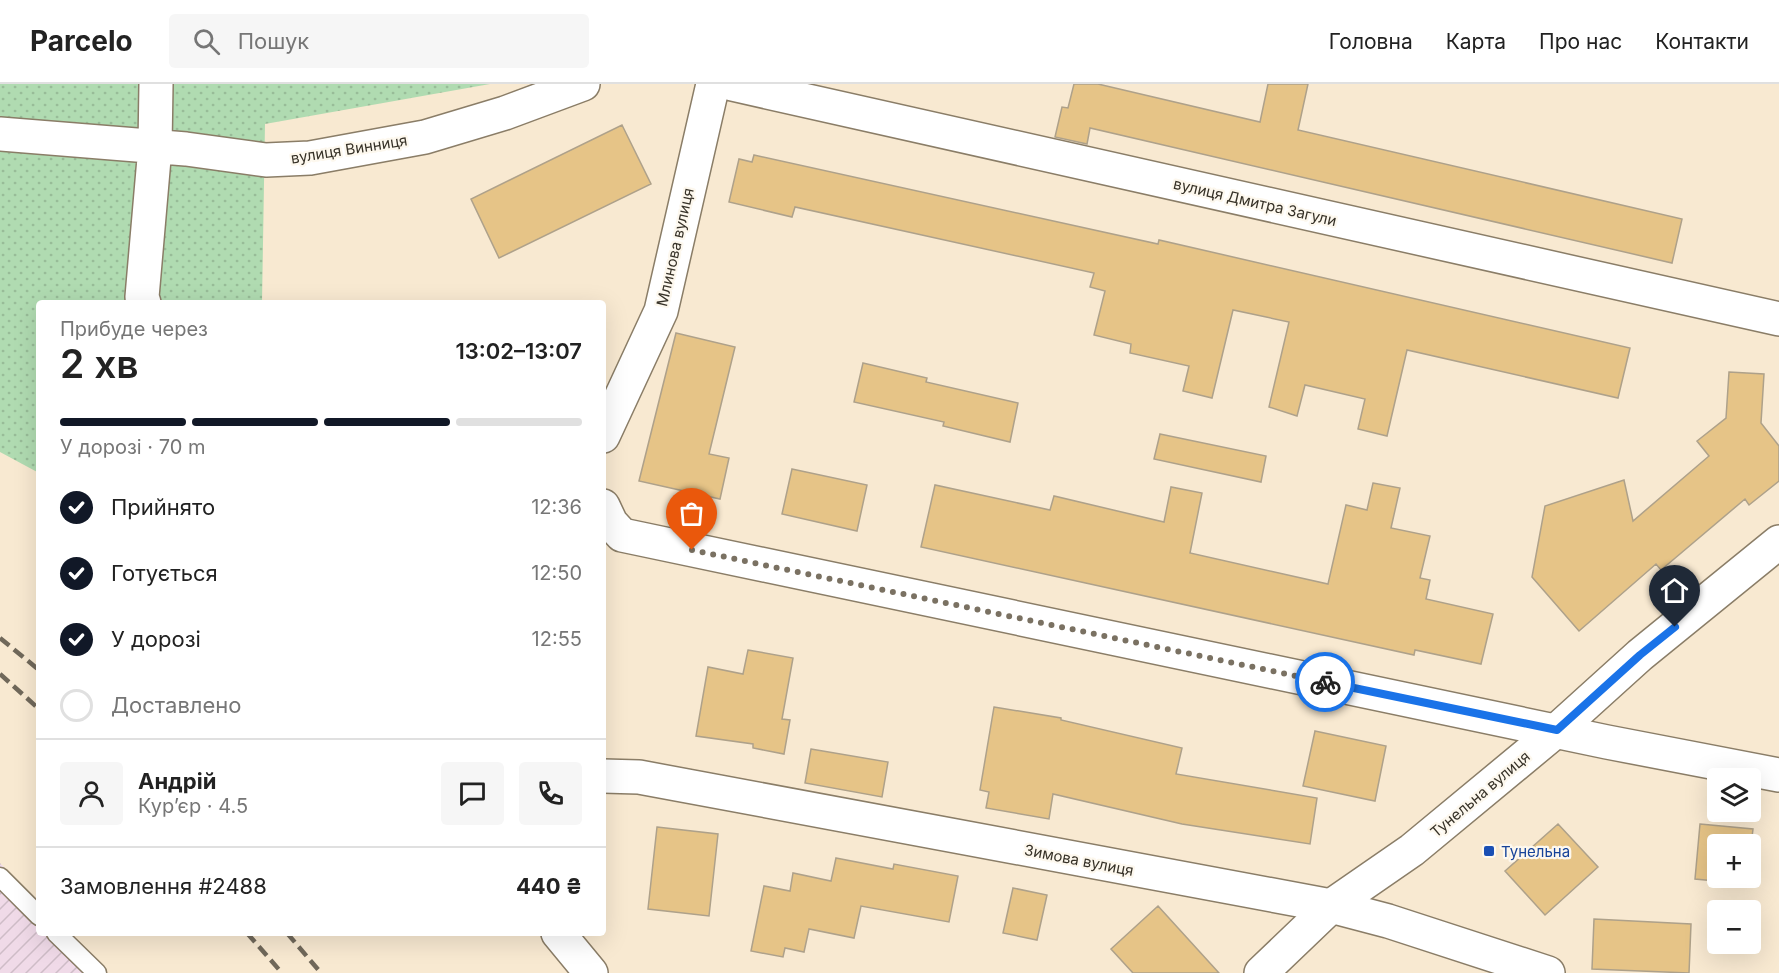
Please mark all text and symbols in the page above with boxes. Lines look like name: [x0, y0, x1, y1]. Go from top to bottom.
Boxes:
search box: [169, 14, 589, 68]
text: Parcelo: [30, 24, 133, 58]
icon: search: [190, 25, 223, 58]
text: Пошук: [238, 28, 309, 54]
text: Головна: [1329, 29, 1413, 54]
text: Карта: [1446, 29, 1506, 54]
text: Про нас: [1539, 29, 1622, 54]
text: Контакти: [1655, 29, 1749, 54]
street label: вулиця Винниця: [289, 130, 409, 168]
street label: вулиця Дмитра Загули: [1172, 174, 1338, 230]
street label: Млинова вулиця: [652, 186, 698, 308]
text: Прибуде через: [60, 317, 208, 341]
text: 13:02–13:07: [455, 338, 582, 364]
text: 2 хв: [60, 340, 139, 387]
text: У дорозі · 70 m: [60, 435, 206, 459]
pin: [666, 488, 717, 550]
icon: check: [60, 491, 93, 524]
text: Прийнято: [111, 494, 215, 520]
text: 12:36: [531, 495, 582, 519]
icon: bag: [675, 497, 708, 530]
icon: check: [60, 557, 93, 590]
text: Готується: [111, 560, 218, 586]
text: 12:50: [531, 561, 582, 585]
pin: [1649, 565, 1700, 627]
icon: home: [1658, 574, 1691, 607]
icon: check: [60, 623, 93, 656]
text: У дорозі: [111, 626, 201, 652]
text: 12:55: [532, 627, 582, 651]
courier: [1295, 652, 1355, 712]
icon: bike: [1309, 666, 1342, 699]
text: Доставлено: [111, 692, 242, 718]
street label: Тунельна вулиця: [1426, 747, 1534, 841]
button: person: [60, 762, 123, 825]
button: chat: [441, 762, 504, 825]
button: phone: [519, 762, 582, 825]
text: Андрій: [138, 768, 216, 794]
map controls: [1707, 768, 1761, 954]
button: layers: [1707, 768, 1761, 822]
text: Кур’єр · 4.5: [138, 794, 248, 818]
button: +: [1707, 834, 1761, 888]
street label: Зимова вулиця: [1023, 840, 1135, 880]
place label: Тунельна: [1501, 842, 1570, 861]
marker: Тунельна: [1482, 844, 1496, 858]
text: Замовлення #2488: [60, 873, 267, 899]
text: 440 ₴: [516, 873, 582, 899]
button: −: [1707, 900, 1761, 954]

